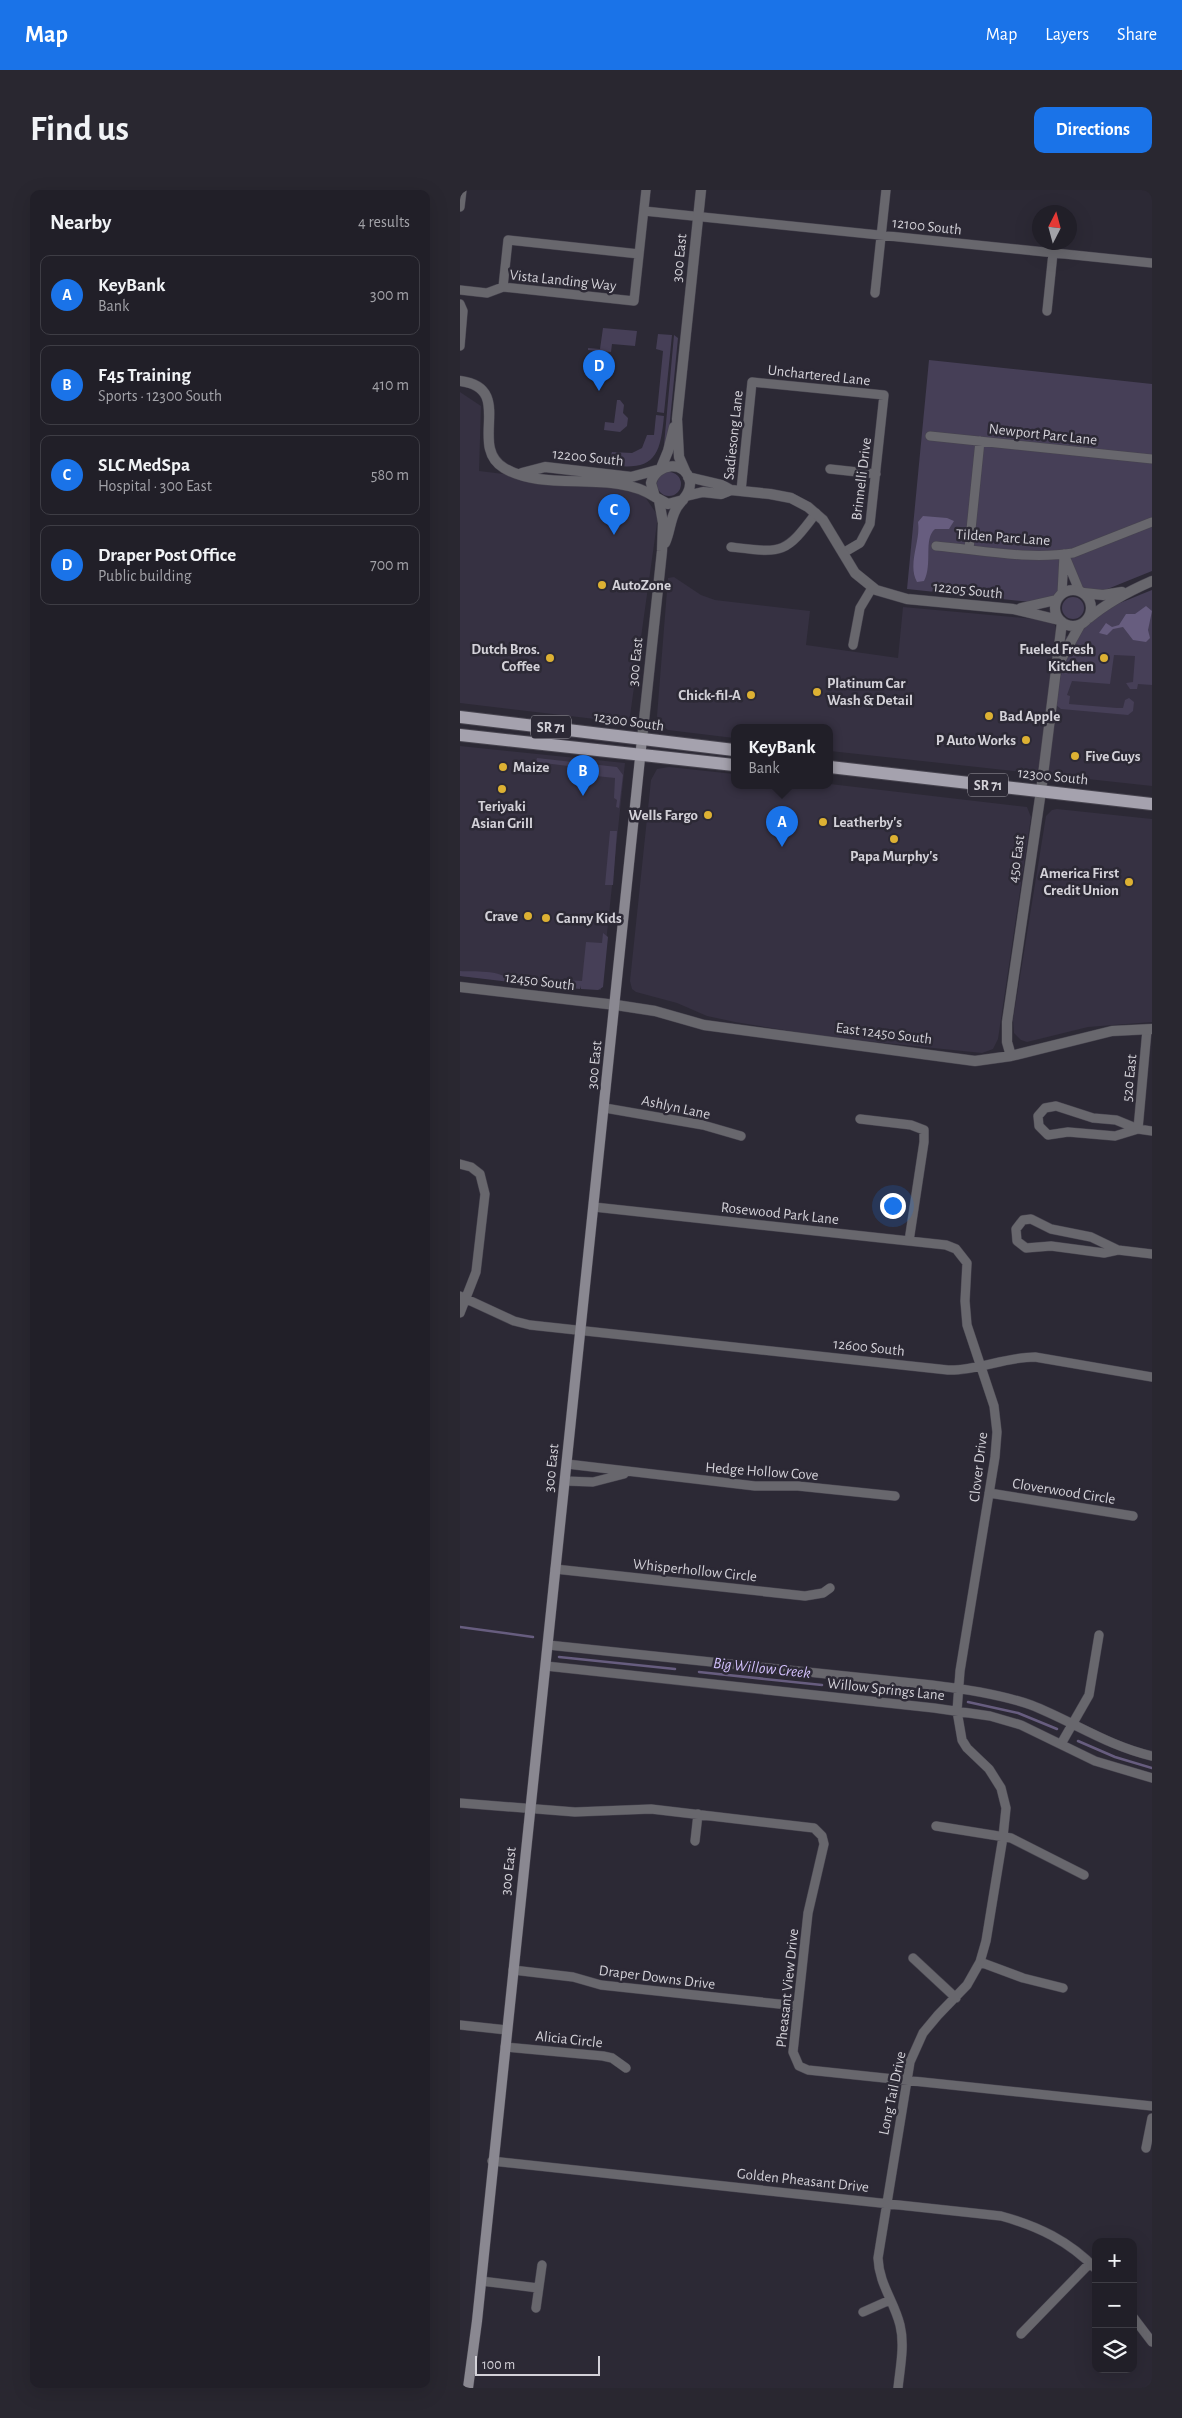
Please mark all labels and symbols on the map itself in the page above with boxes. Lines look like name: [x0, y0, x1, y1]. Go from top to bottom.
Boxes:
north arrow: [1032, 205, 1077, 250]
street label: 12100 South: [891, 215, 962, 238]
street label: 300 East: [669, 233, 690, 283]
street label: Vista Landing Way: [509, 267, 618, 294]
pin: D: [583, 350, 615, 391]
street label: Unchartered Lane: [767, 363, 871, 388]
street label: Sadiesong Lane: [721, 389, 746, 481]
street label: Newport Parc Lane: [988, 421, 1098, 448]
street label: Brinnelli Drive: [849, 437, 874, 521]
street label: 12200 South: [552, 446, 624, 469]
pin: C: [598, 494, 630, 535]
street label: Tilden Parc Lane: [955, 527, 1051, 548]
place label: AutoZone: [612, 578, 671, 593]
marker: AutoZone: [596, 579, 608, 591]
street label: 12205 South: [932, 579, 1003, 602]
street label: 300 East: [625, 637, 646, 687]
place label: Dutch Bros. Coffee: [471, 642, 540, 674]
place label: Fueled Fresh Kitchen: [1019, 642, 1094, 674]
marker: Dutch Bros. Coffee: [544, 652, 556, 664]
marker: Fueled Fresh Kitchen: [1098, 652, 1110, 664]
place label: Platinum Car Wash & Detail: [827, 676, 913, 708]
marker: Platinum Car Wash & Detail: [811, 686, 823, 698]
place label: Chick-fil-A: [678, 688, 741, 703]
marker: Chick-fil-A: [745, 689, 757, 701]
street label: 12300 South: [593, 709, 665, 734]
place label: Bad Apple: [999, 709, 1060, 724]
marker: Bad Apple: [983, 710, 995, 722]
road number: SR 71: [531, 716, 571, 738]
place label: P Auto Works: [936, 733, 1016, 748]
marker: P Auto Works: [1020, 734, 1032, 746]
place label: Five Guys: [1085, 749, 1141, 764]
marker: Five Guys: [1069, 750, 1081, 762]
pin: B: [567, 755, 599, 796]
place label: Maize: [513, 760, 549, 775]
marker: Maize: [497, 761, 509, 773]
street label: 12300 South: [1017, 765, 1089, 788]
road number: SR 71: [968, 774, 1008, 796]
marker: Teriyaki Asian Grill: [496, 783, 508, 795]
place label: Teriyaki Asian Grill: [471, 799, 533, 831]
pin: A: [766, 806, 798, 847]
place label: Wells Fargo: [629, 808, 698, 823]
marker: Wells Fargo: [702, 809, 714, 821]
place label: Leatherby's: [833, 815, 902, 830]
marker: Leatherby's: [817, 816, 829, 828]
marker: Papa Murphy's: [888, 833, 900, 845]
street label: 450 East: [1006, 834, 1027, 884]
place label: Papa Murphy's: [850, 849, 938, 864]
place label: America First Credit Union: [1040, 866, 1119, 898]
marker: America First Credit Union: [1123, 876, 1135, 888]
place label: Crave: [485, 909, 518, 924]
marker: Crave: [522, 910, 534, 922]
place label: Canny Kids: [556, 911, 622, 926]
marker: Canny Kids: [540, 912, 552, 924]
street label: 12450 South: [504, 970, 576, 993]
street label: East 12450 South: [835, 1020, 933, 1047]
street label: 300 East: [584, 1040, 605, 1090]
street label: 520 East: [1120, 1053, 1139, 1103]
street label: Ashlyn Lane: [640, 1093, 712, 1122]
your location: [880, 1193, 906, 1219]
street label: Rosewood Park Lane: [720, 1200, 840, 1227]
street label: 12600 South: [832, 1336, 905, 1359]
street label: Clover Drive: [967, 1431, 990, 1503]
street label: 300 East: [541, 1443, 562, 1493]
street label: Hedge Hollow Cove: [705, 1460, 819, 1483]
street label: Cloverwood Circle: [1011, 1476, 1117, 1507]
street label: Whisperhollow Circle: [632, 1557, 758, 1584]
water label: Big Willow Creek: [712, 1655, 811, 1681]
street label: Willow Springs Lane: [827, 1676, 945, 1703]
street label: 300 East: [498, 1846, 519, 1896]
street label: Pheasant View Drive: [774, 1928, 801, 2048]
street label: Draper Downs Drive: [598, 1963, 716, 1992]
street label: Alicia Circle: [535, 2029, 603, 2050]
street label: Long Tail Drive: [876, 2050, 909, 2136]
street label: Golden Pheasant Drive: [736, 2166, 870, 2195]
scale bar: [475, 2353, 600, 2376]

